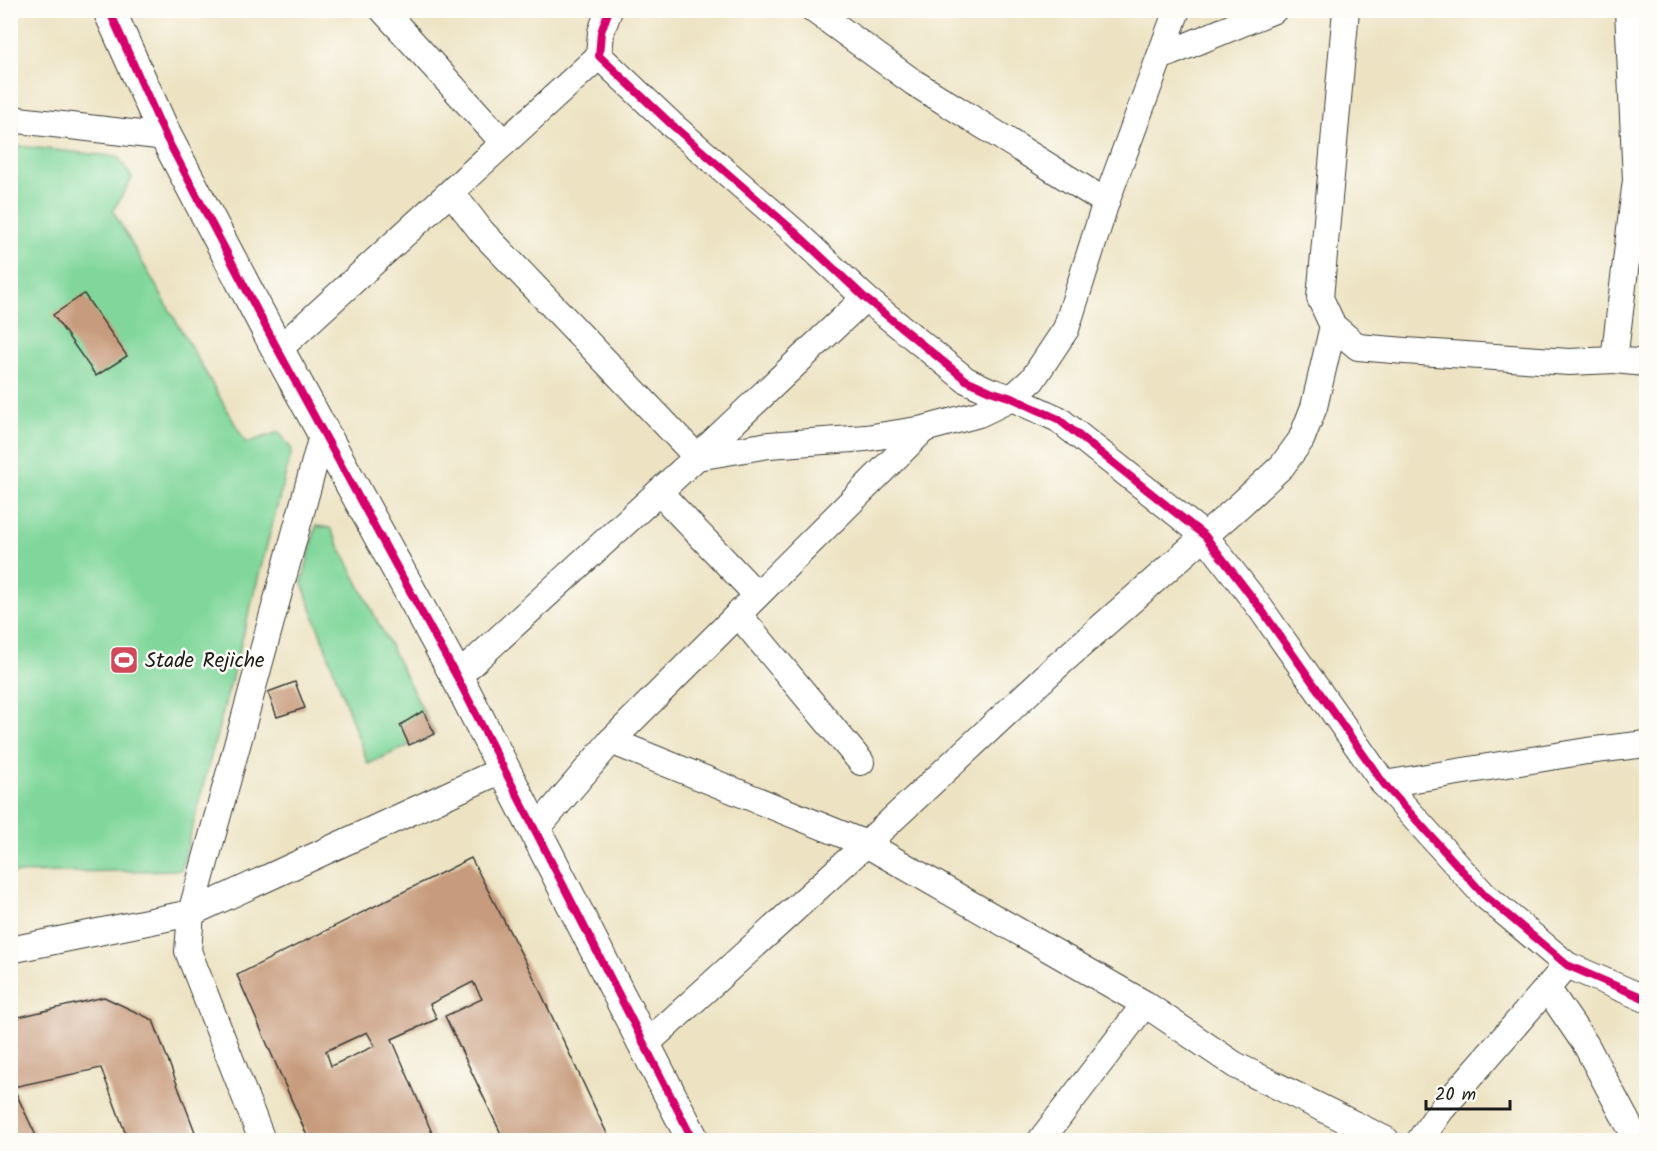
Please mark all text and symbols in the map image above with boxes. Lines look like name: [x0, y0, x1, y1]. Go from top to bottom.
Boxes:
sports icon: Stade Rejiche: [108, 644, 140, 676]
place label: Stade Rejiche: [145, 645, 265, 678]
scale bar: [1426, 1073, 1510, 1111]
text: 20 m: [1435, 1081, 1476, 1110]

